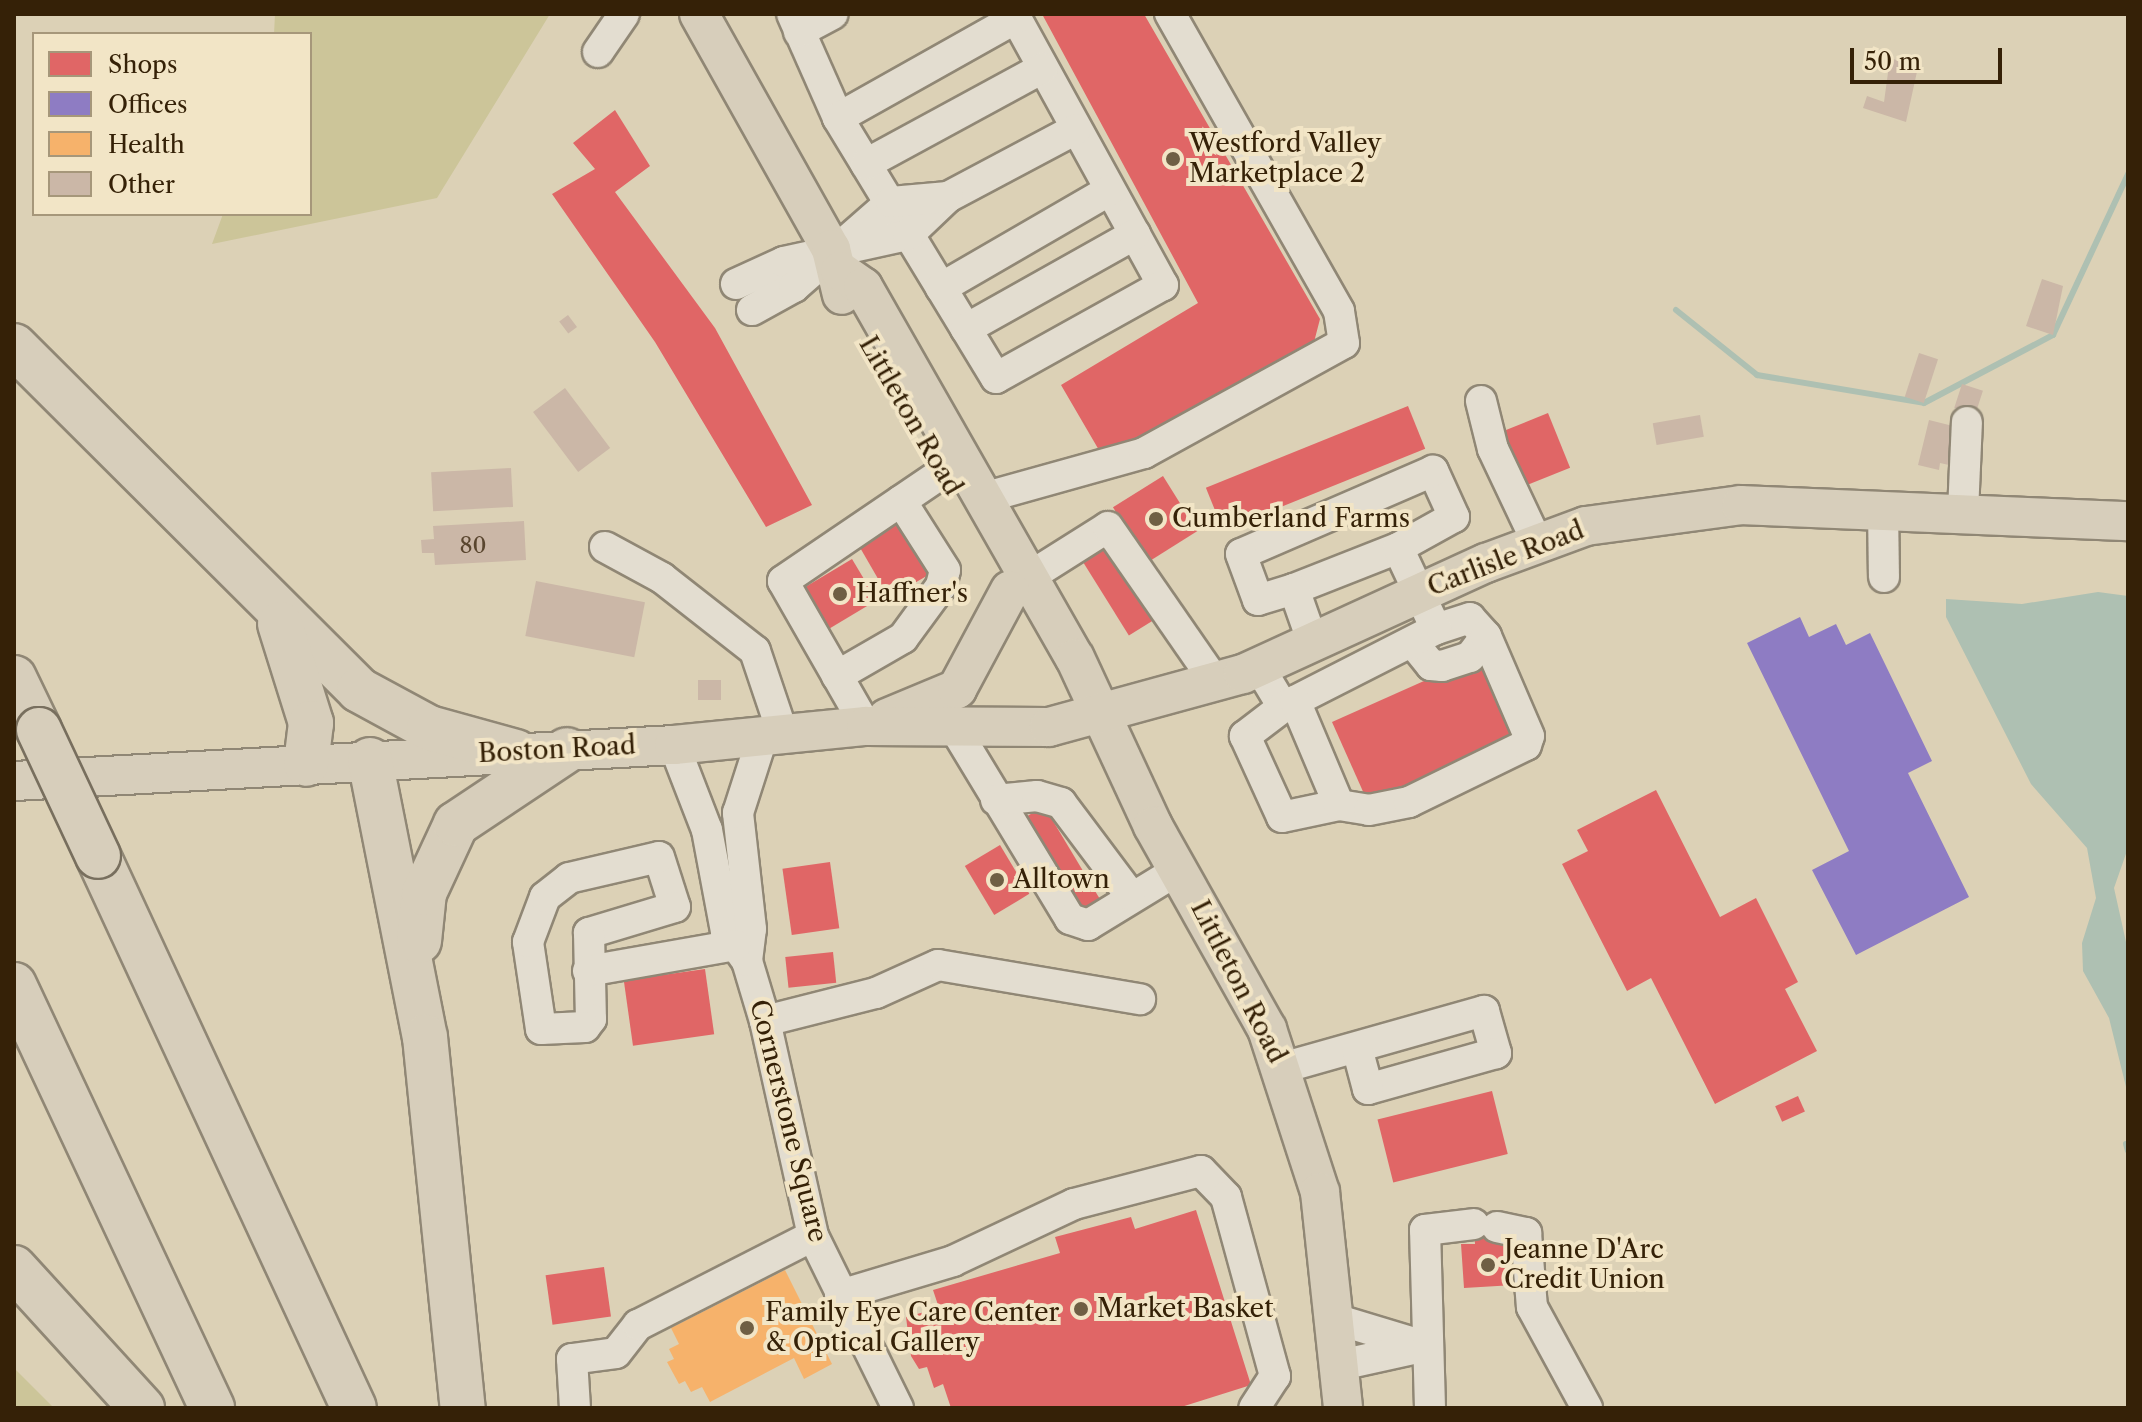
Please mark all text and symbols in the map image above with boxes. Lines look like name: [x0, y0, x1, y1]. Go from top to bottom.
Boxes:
legend: [32, 32, 312, 216]
scale bar: [1854, 32, 2006, 82]
text: 50 m: [1864, 47, 1921, 76]
text: Shops: [108, 50, 177, 79]
text: Offices: [108, 90, 188, 119]
place label: Westford Valley Marketplace 2: [1189, 128, 1383, 190]
text: Health: [108, 130, 185, 159]
marker: Westford Valley Marketplace 2: [1164, 150, 1182, 168]
text: Other: [108, 170, 175, 199]
street label: Littleton Road: [852, 331, 968, 501]
place label: Cumberland Farms: [1172, 503, 1410, 535]
marker: Cumberland Farms: [1147, 510, 1165, 528]
street label: Carlisle Road: [1423, 515, 1589, 603]
house number: 80: [460, 533, 486, 559]
place label: Haffner's: [856, 578, 968, 610]
marker: Haffner's: [831, 585, 849, 603]
street label: Boston Road: [477, 730, 637, 770]
place label: Alltown: [1013, 864, 1110, 896]
marker: Alltown: [988, 871, 1006, 889]
street label: Littleton Road: [1184, 896, 1292, 1068]
street label: Cornerstone Square: [743, 996, 833, 1246]
place label: Jeanne D'Arc Credit Union: [1504, 1234, 1665, 1296]
marker: Jeanne D'Arc Credit Union: [1479, 1256, 1497, 1274]
place label: Market Basket: [1097, 1293, 1273, 1325]
place label: Family Eye Care Center & Optical Gallery: [765, 1297, 1060, 1358]
marker: Market Basket: [1072, 1300, 1090, 1318]
marker: Family Eye Care Center & Optical Gallery: [736, 1317, 758, 1339]

